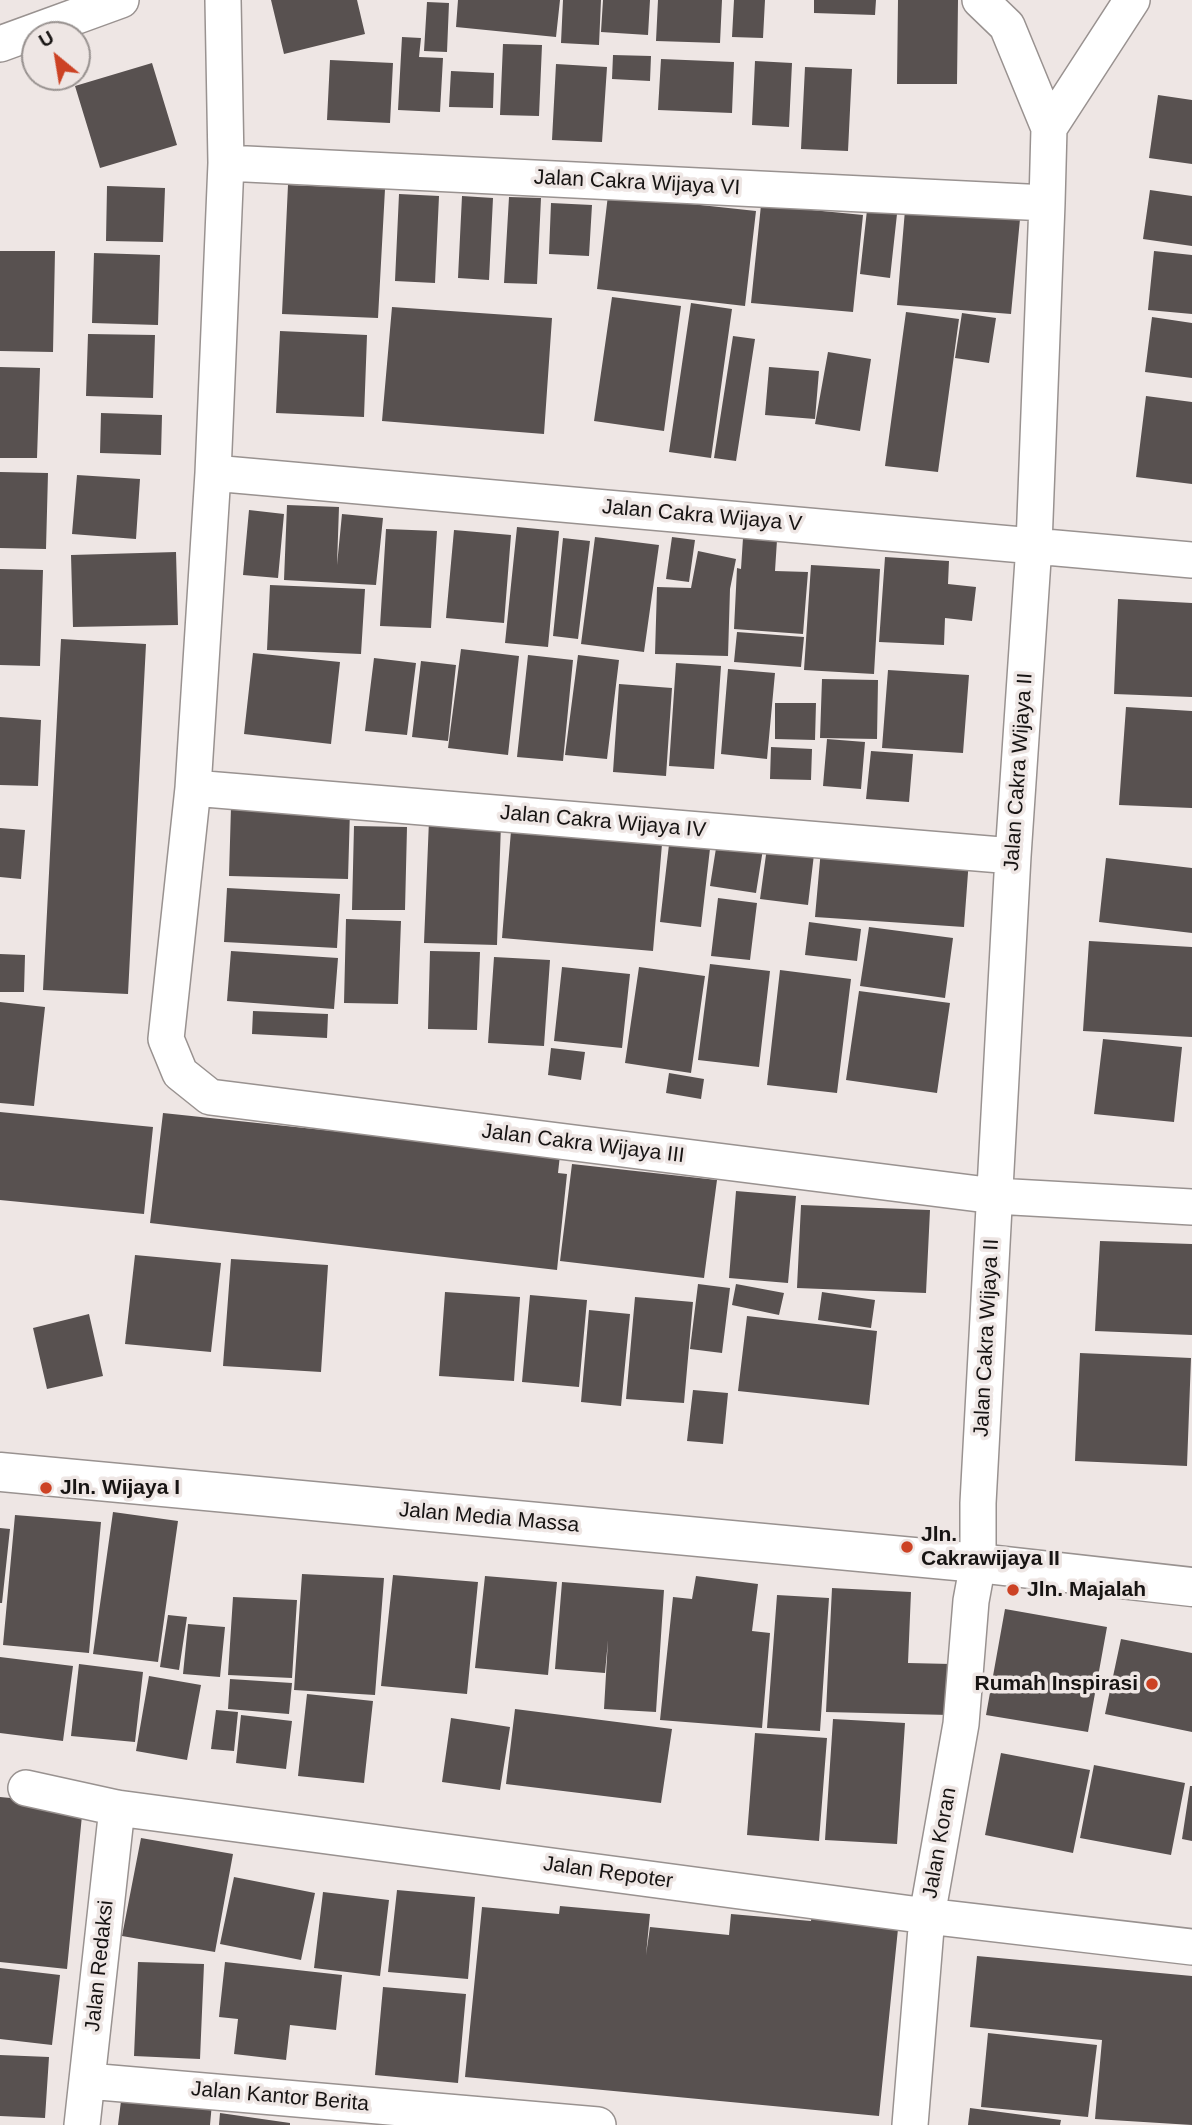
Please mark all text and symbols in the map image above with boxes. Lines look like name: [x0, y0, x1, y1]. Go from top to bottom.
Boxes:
north arrow: [21, 21, 91, 91]
text: U: [35, 27, 57, 52]
street label: Jalan Cakra Wijaya VI: [533, 165, 741, 201]
street label: Jalan Cakra Wijaya V: [601, 495, 803, 537]
street label: Jalan Cakra Wijaya II: [1000, 672, 1038, 872]
street label: Jalan Cakra Wijaya IV: [499, 800, 707, 844]
street label: Jalan Cakra Wijaya III: [480, 1119, 686, 1169]
street label: Jalan Cakra Wijaya II: [969, 1238, 1005, 1438]
place label: Jln. Wijaya I: [60, 1475, 180, 1501]
marker: Jln. Wijaya I: [38, 1480, 54, 1496]
street label: Jalan Media Massa: [398, 1498, 580, 1538]
place label: Jln. Cakrawijaya II: [921, 1522, 1060, 1572]
marker: Jln. Cakrawijaya II: [899, 1539, 915, 1555]
place label: Jln. Majalah: [1027, 1577, 1146, 1603]
marker: Jln. Majalah: [1005, 1582, 1021, 1598]
place label: Rumah Inspirasi: [975, 1671, 1138, 1697]
marker: Rumah Inspirasi: [1144, 1676, 1160, 1692]
street label: Jalan Koran: [918, 1786, 962, 1900]
street label: Jalan Repoter: [542, 1851, 674, 1895]
street label: Jalan Redaksi: [81, 1899, 119, 2033]
street label: Jalan Kantor Berita: [190, 2077, 370, 2117]

